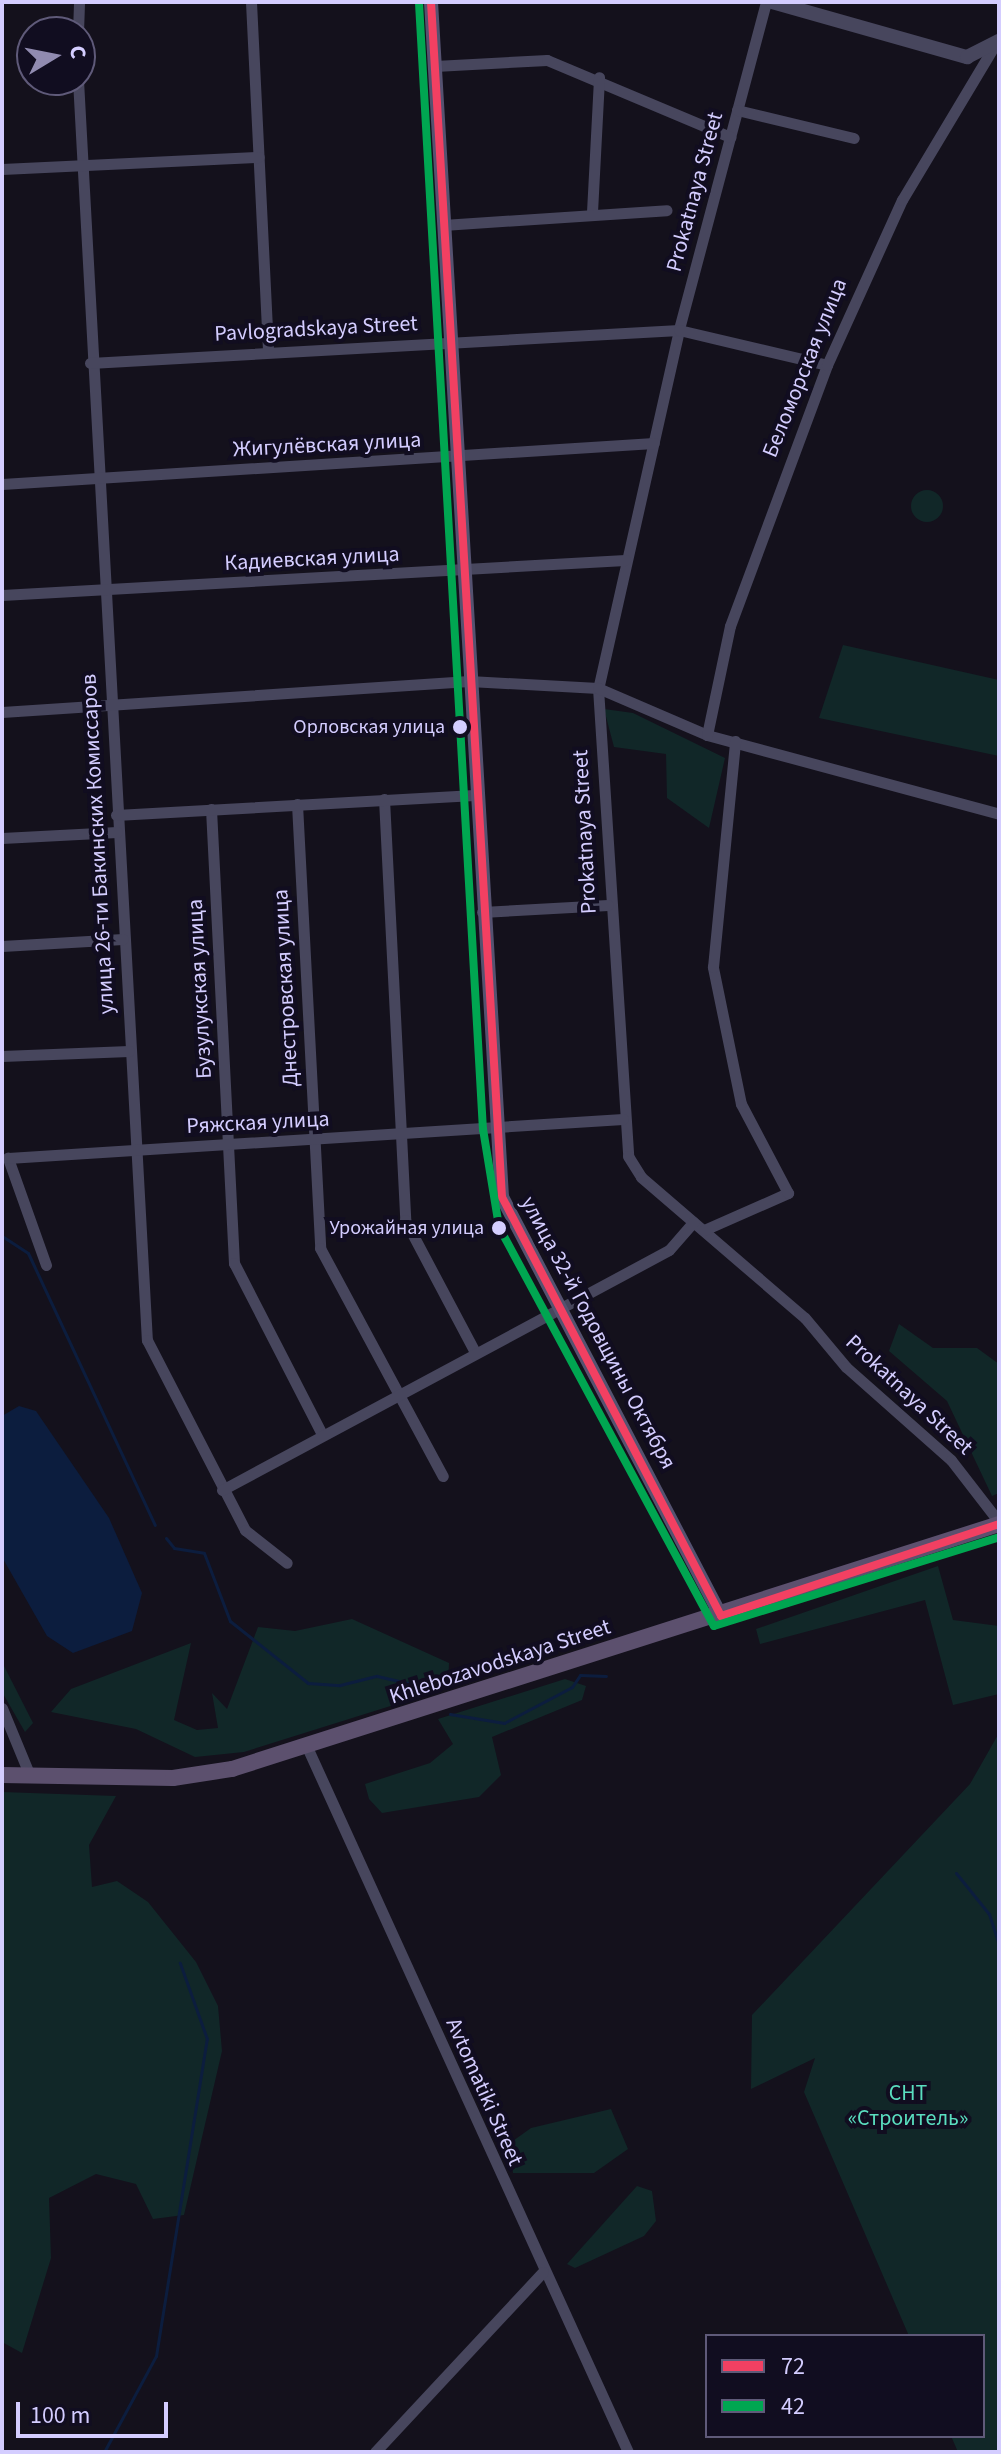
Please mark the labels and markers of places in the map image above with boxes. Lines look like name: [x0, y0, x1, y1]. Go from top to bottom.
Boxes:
place label: Орловская улица: [293, 715, 445, 739]
marker: Орловская улица: [452, 719, 468, 735]
place label: Урожайная улица: [329, 1216, 484, 1240]
marker: Урожайная улица: [491, 1220, 507, 1236]

